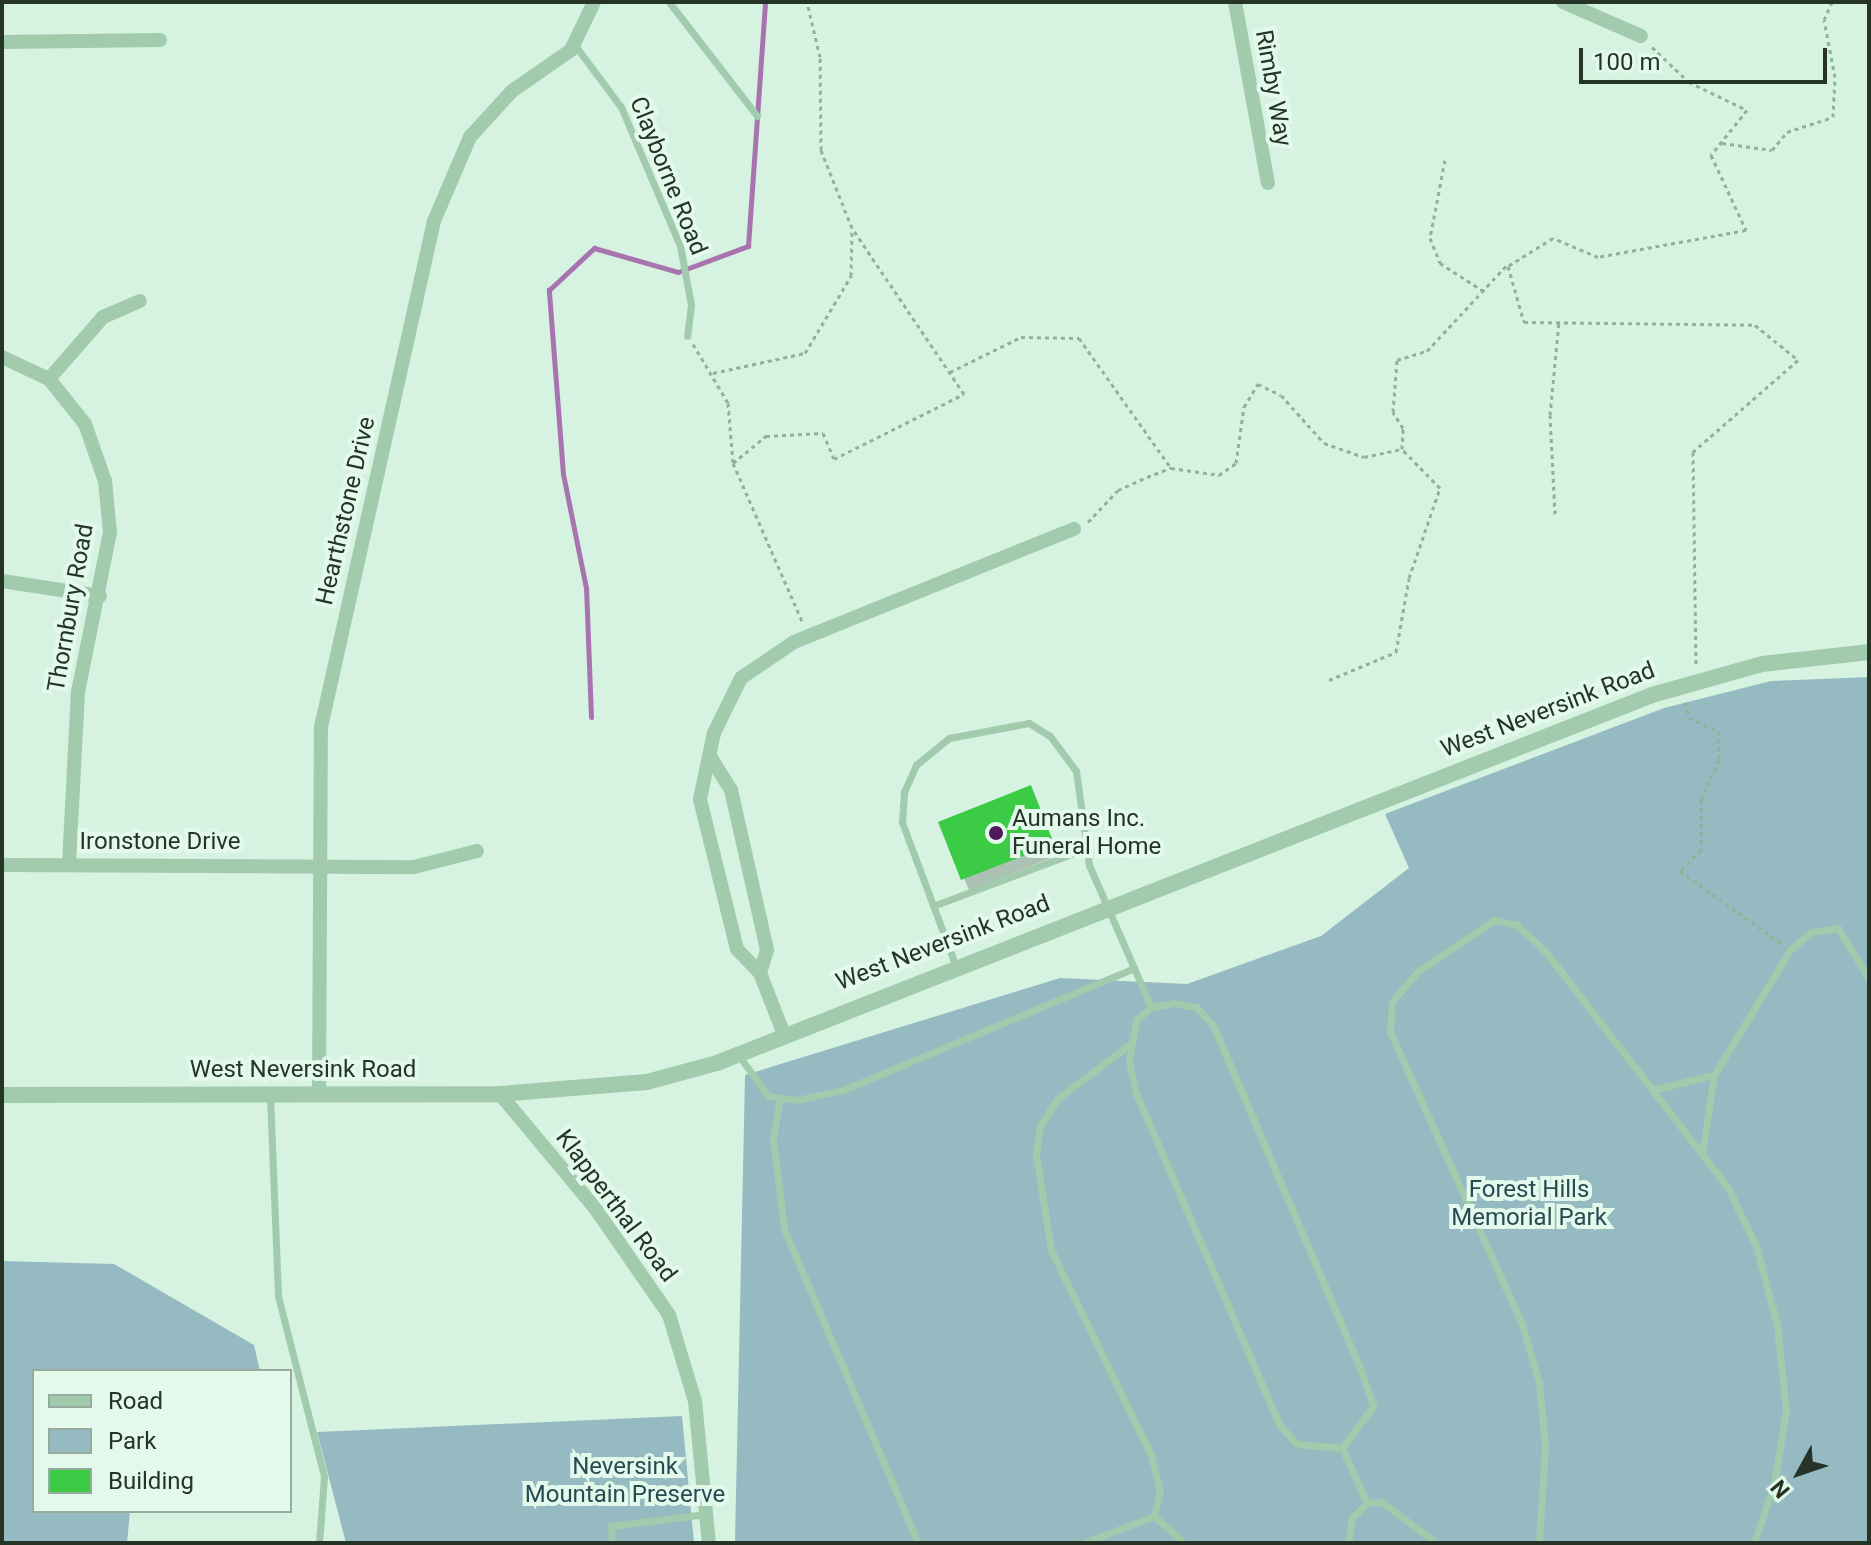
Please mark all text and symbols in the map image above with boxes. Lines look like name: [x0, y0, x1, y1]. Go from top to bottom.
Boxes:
street label: Rimby Way: [1249, 28, 1297, 148]
scale bar: [1583, 32, 1831, 82]
text: 100 m: [1593, 48, 1660, 76]
street label: Clayborne Road: [623, 93, 713, 259]
street label: Hearthstone Drive: [310, 414, 382, 608]
street label: Thornbury Road: [42, 522, 100, 694]
street label: West Neversink Road: [1437, 656, 1659, 764]
place label: Aumans Inc. Funeral Home: [1012, 805, 1161, 861]
marker: Aumans Inc. Funeral Home: [987, 824, 1005, 842]
street label: Ironstone Drive: [80, 828, 240, 856]
street label: West Neversink Road: [832, 889, 1054, 997]
street label: West Neversink Road: [190, 1056, 416, 1084]
street label: Klapperthal Road: [549, 1124, 683, 1288]
park label: Forest Hills Memorial Park: [1451, 1176, 1607, 1232]
legend: [32, 1369, 292, 1513]
text: Road: [108, 1387, 163, 1415]
text: Park: [108, 1427, 156, 1455]
north arrow: [1759, 1433, 1839, 1513]
park label: Neversink Mountain Preserve: [525, 1453, 725, 1509]
text: Building: [108, 1467, 194, 1495]
text: N: [1766, 1475, 1795, 1503]

